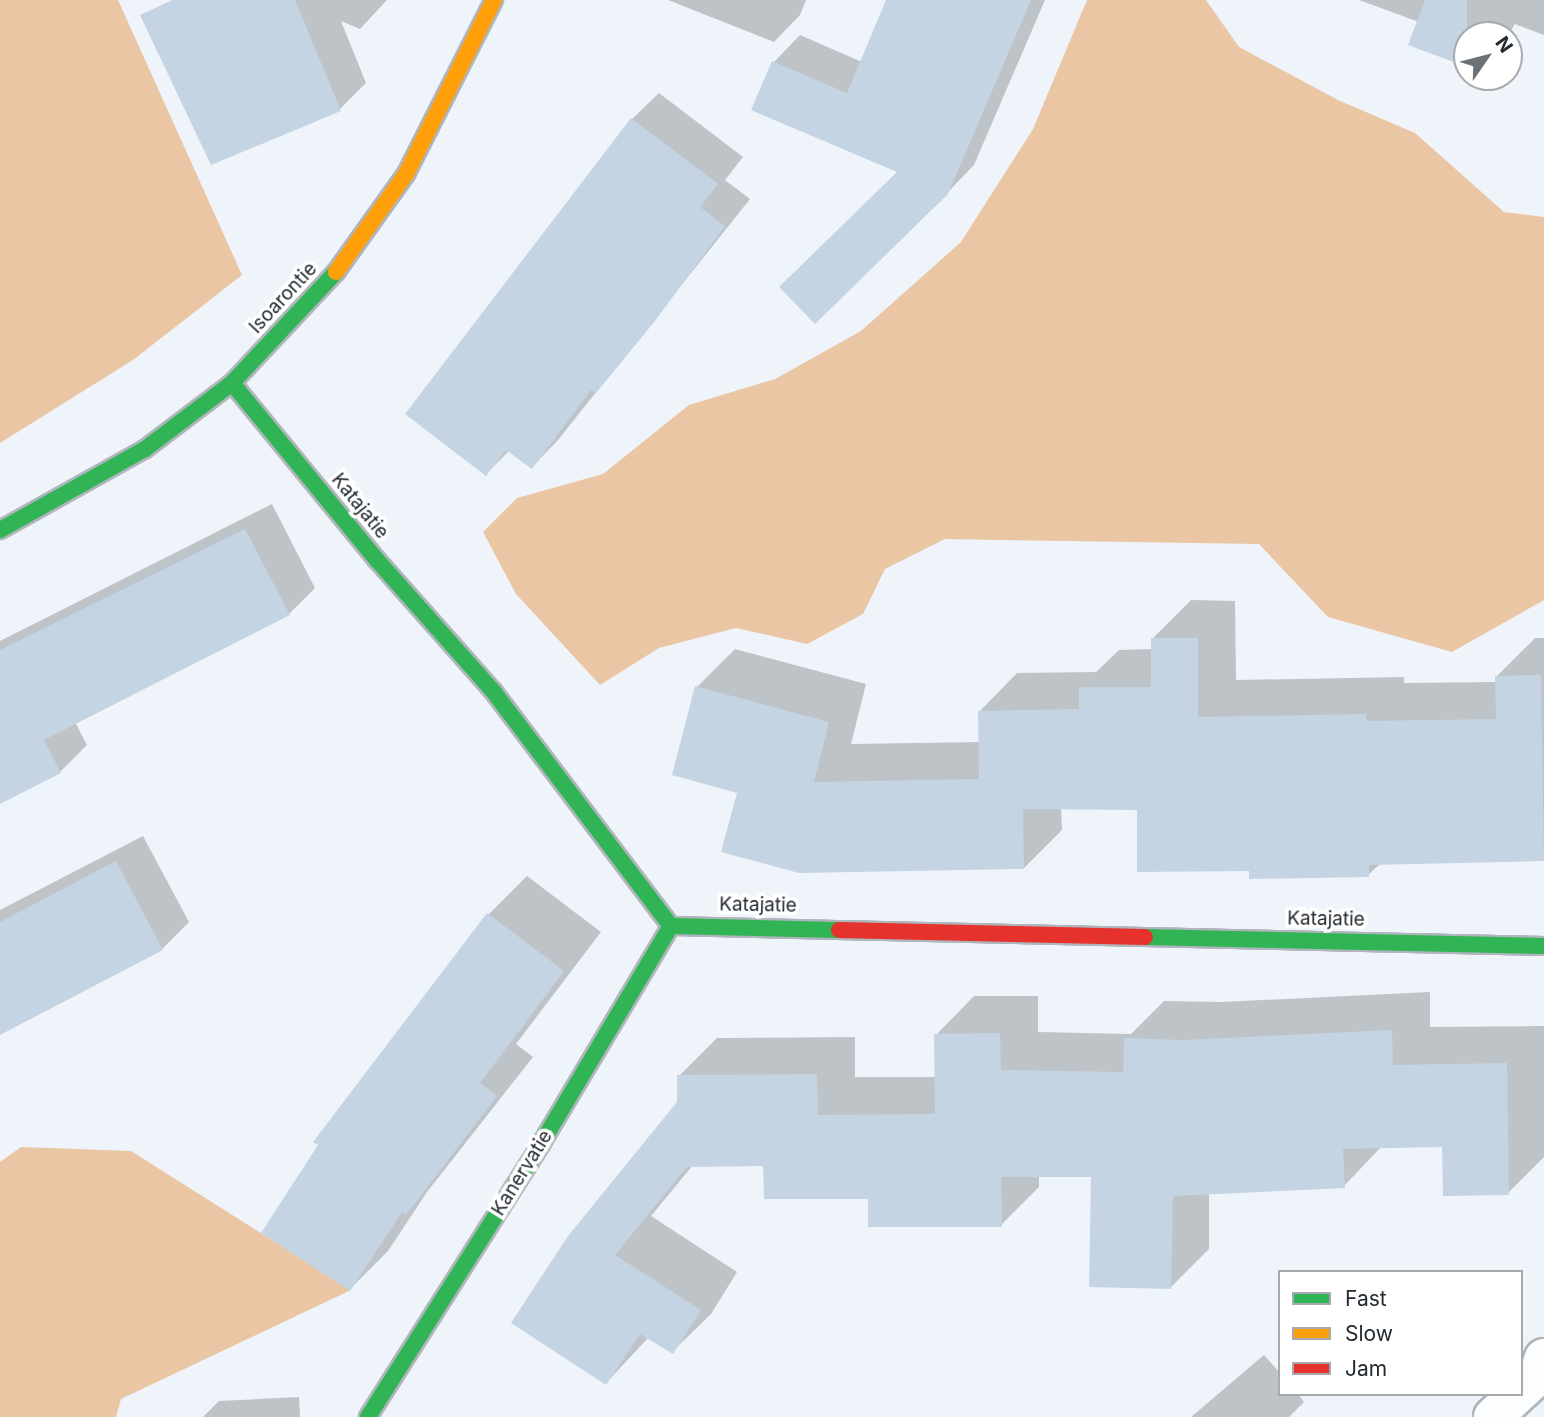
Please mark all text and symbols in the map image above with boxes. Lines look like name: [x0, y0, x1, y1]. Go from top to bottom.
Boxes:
north arrow: [1453, 21, 1523, 91]
text: N: [1490, 32, 1518, 57]
street label: Isoarontie: [244, 258, 322, 338]
street label: Katajatie: [327, 469, 393, 543]
street label: Katajatie: [719, 893, 797, 917]
street label: Katajatie: [1287, 907, 1365, 931]
street label: Kanervatie: [487, 1126, 557, 1220]
legend: [1278, 1270, 1523, 1396]
text: Fast: [1345, 1286, 1387, 1311]
text: Slow: [1345, 1321, 1393, 1346]
text: Jam: [1345, 1356, 1387, 1381]

